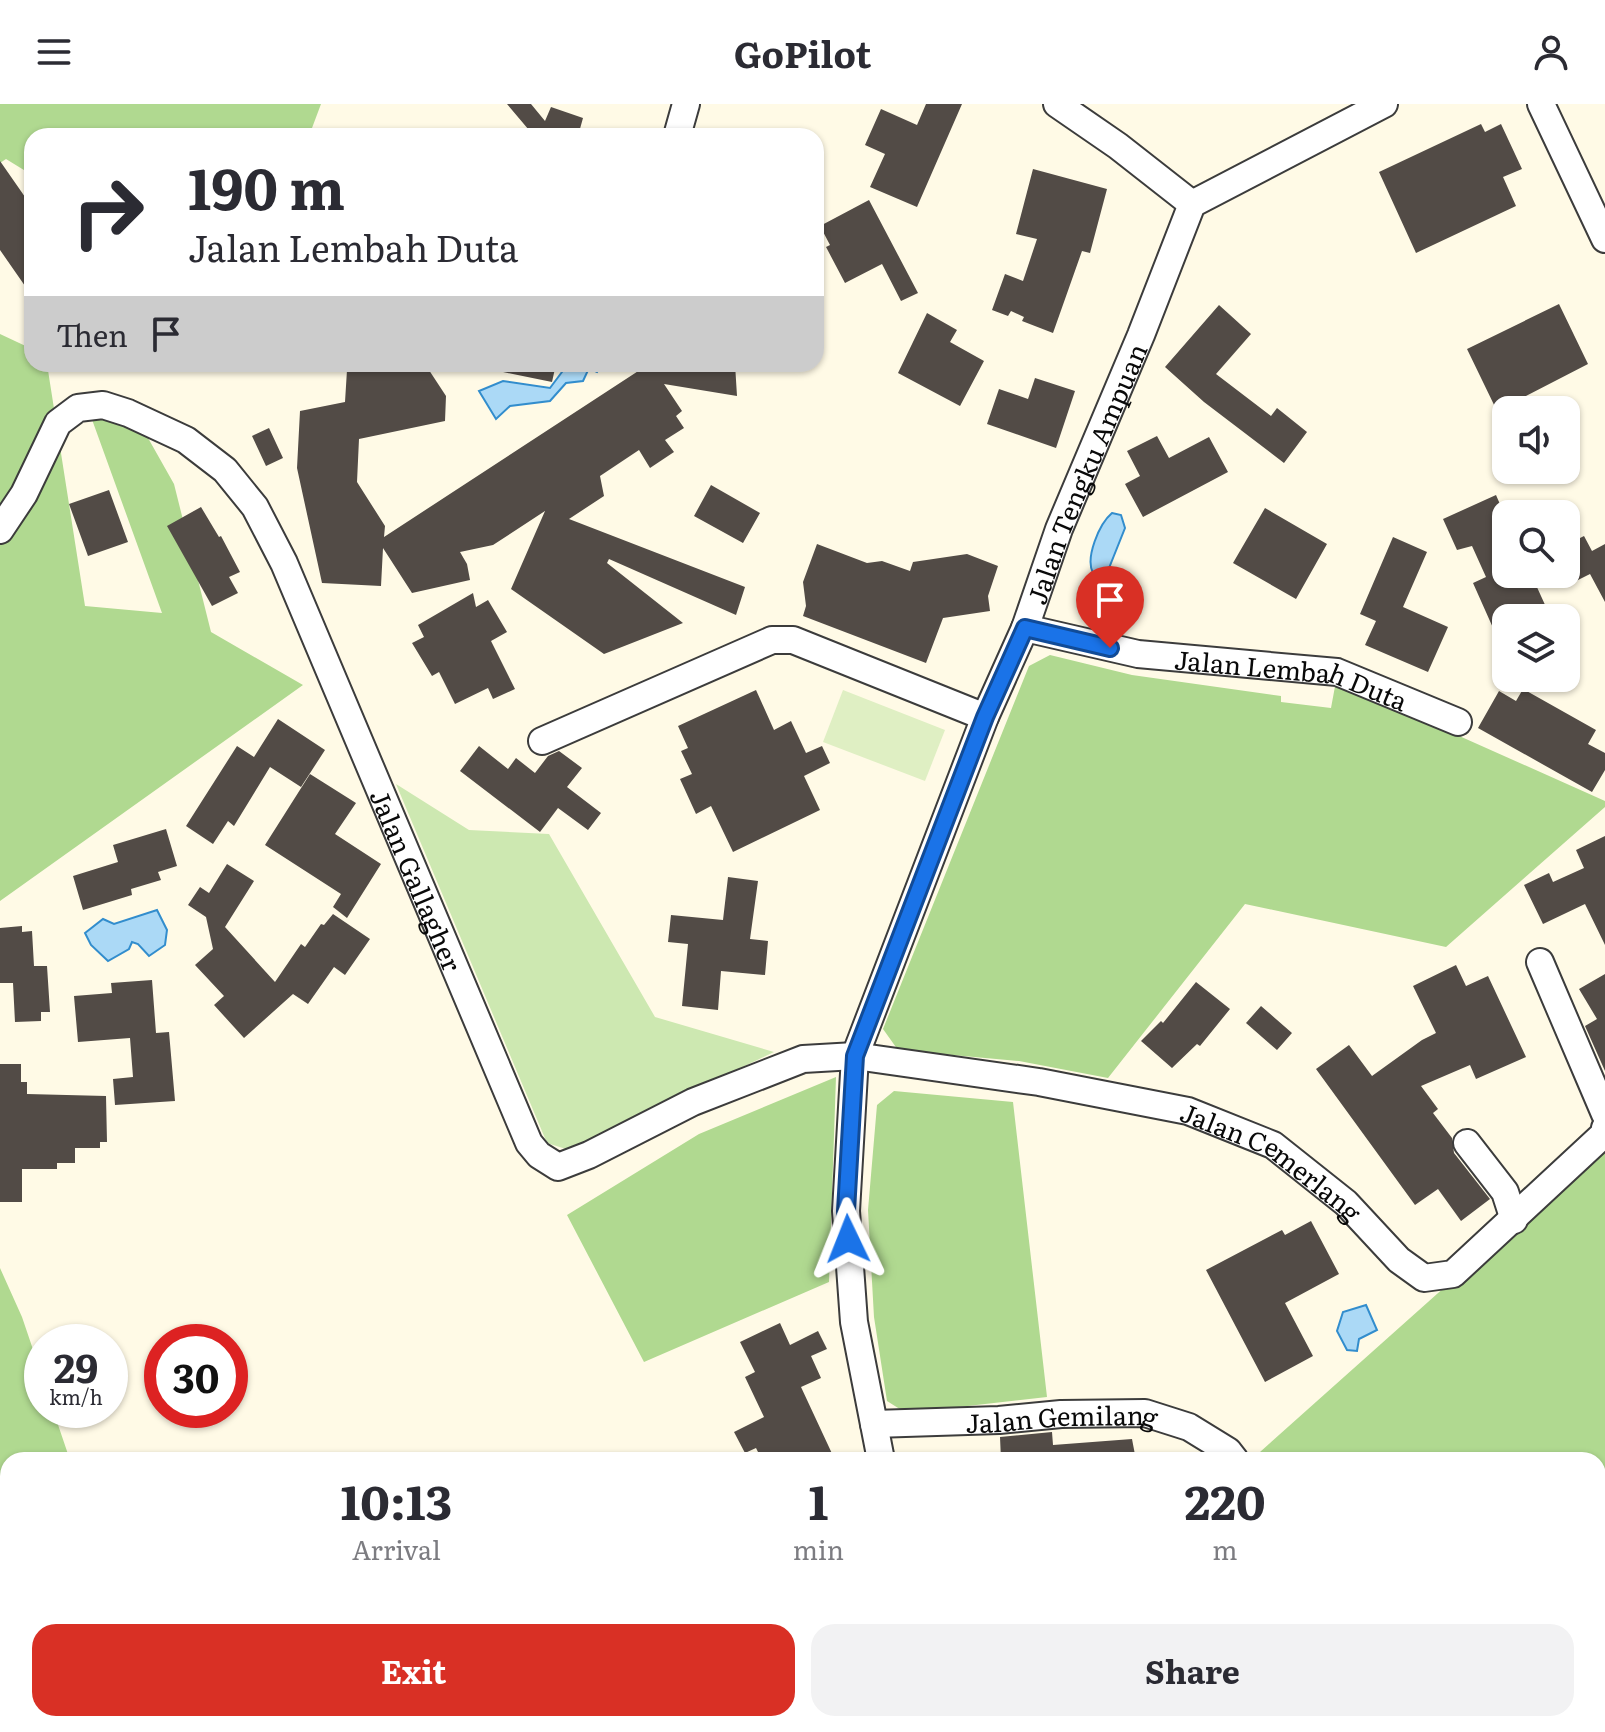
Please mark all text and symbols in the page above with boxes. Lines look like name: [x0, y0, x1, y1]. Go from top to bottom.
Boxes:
text: GoPilot: [734, 26, 871, 79]
icon: menu: [32, 30, 76, 74]
icon: person: [1529, 30, 1573, 74]
text: 190 m: [188, 144, 345, 227]
icon: right: [56, 160, 160, 264]
text: Jalan Lembah Duta: [188, 220, 518, 273]
text: Then: [56, 312, 128, 356]
icon: arrive: [144, 312, 188, 356]
street label: Jalan Tengku Ampuan: [1015, 336, 1155, 609]
map controls: [1492, 396, 1580, 692]
button: sound: [1492, 396, 1580, 484]
button: search: [1492, 500, 1580, 588]
pin: [1076, 566, 1144, 648]
icon: arrive: [1088, 578, 1132, 622]
button: layers: [1492, 604, 1580, 692]
street label: Jalan Lembah Duta: [1173, 638, 1414, 719]
street label: Jalan Gallagher: [362, 783, 474, 977]
street label: Jalan Cemerlang: [1175, 1091, 1373, 1229]
position arrow: [806, 1197, 890, 1281]
speed limit sign: 30: [144, 1324, 248, 1428]
text: 29: [54, 1336, 98, 1395]
text: km/h: [49, 1381, 103, 1411]
street label: Jalan Gemilang: [965, 1394, 1164, 1441]
text: 10:13: [340, 1464, 452, 1535]
text: 1: [808, 1464, 828, 1535]
text: 220: [1184, 1464, 1266, 1535]
text: Arrival: [352, 1529, 441, 1568]
text: min: [793, 1529, 844, 1568]
text: m: [1212, 1529, 1238, 1568]
button: Exit: [32, 1624, 795, 1716]
button: Share: [811, 1624, 1574, 1716]

